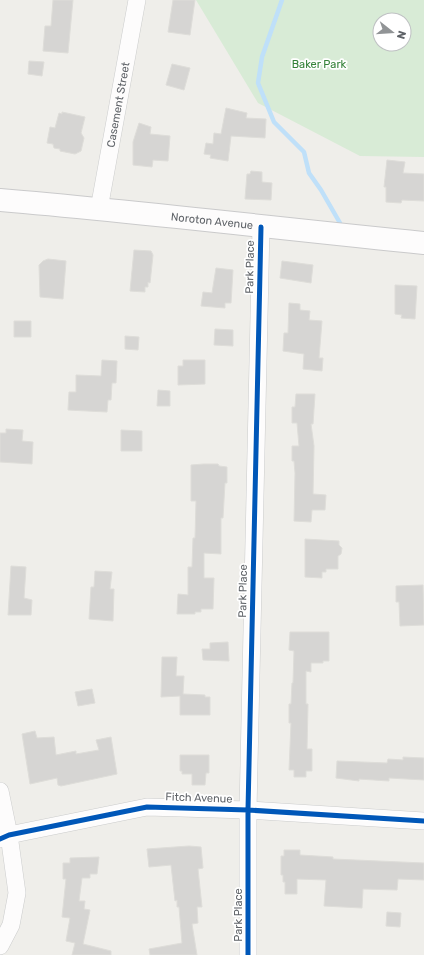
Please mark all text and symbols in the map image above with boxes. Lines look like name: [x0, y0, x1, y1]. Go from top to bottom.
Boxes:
north arrow: [372, 12, 412, 52]
text: N: [394, 29, 408, 41]
park label: Baker Park: [292, 58, 347, 71]
street label: Casement Street: [104, 60, 132, 148]
street label: Noroton Avenue: [170, 210, 254, 232]
street label: Park Place: [243, 240, 257, 294]
street label: Park Place: [236, 564, 250, 618]
street label: Fitch Avenue: [165, 790, 233, 806]
street label: Park Place: [232, 888, 245, 942]

